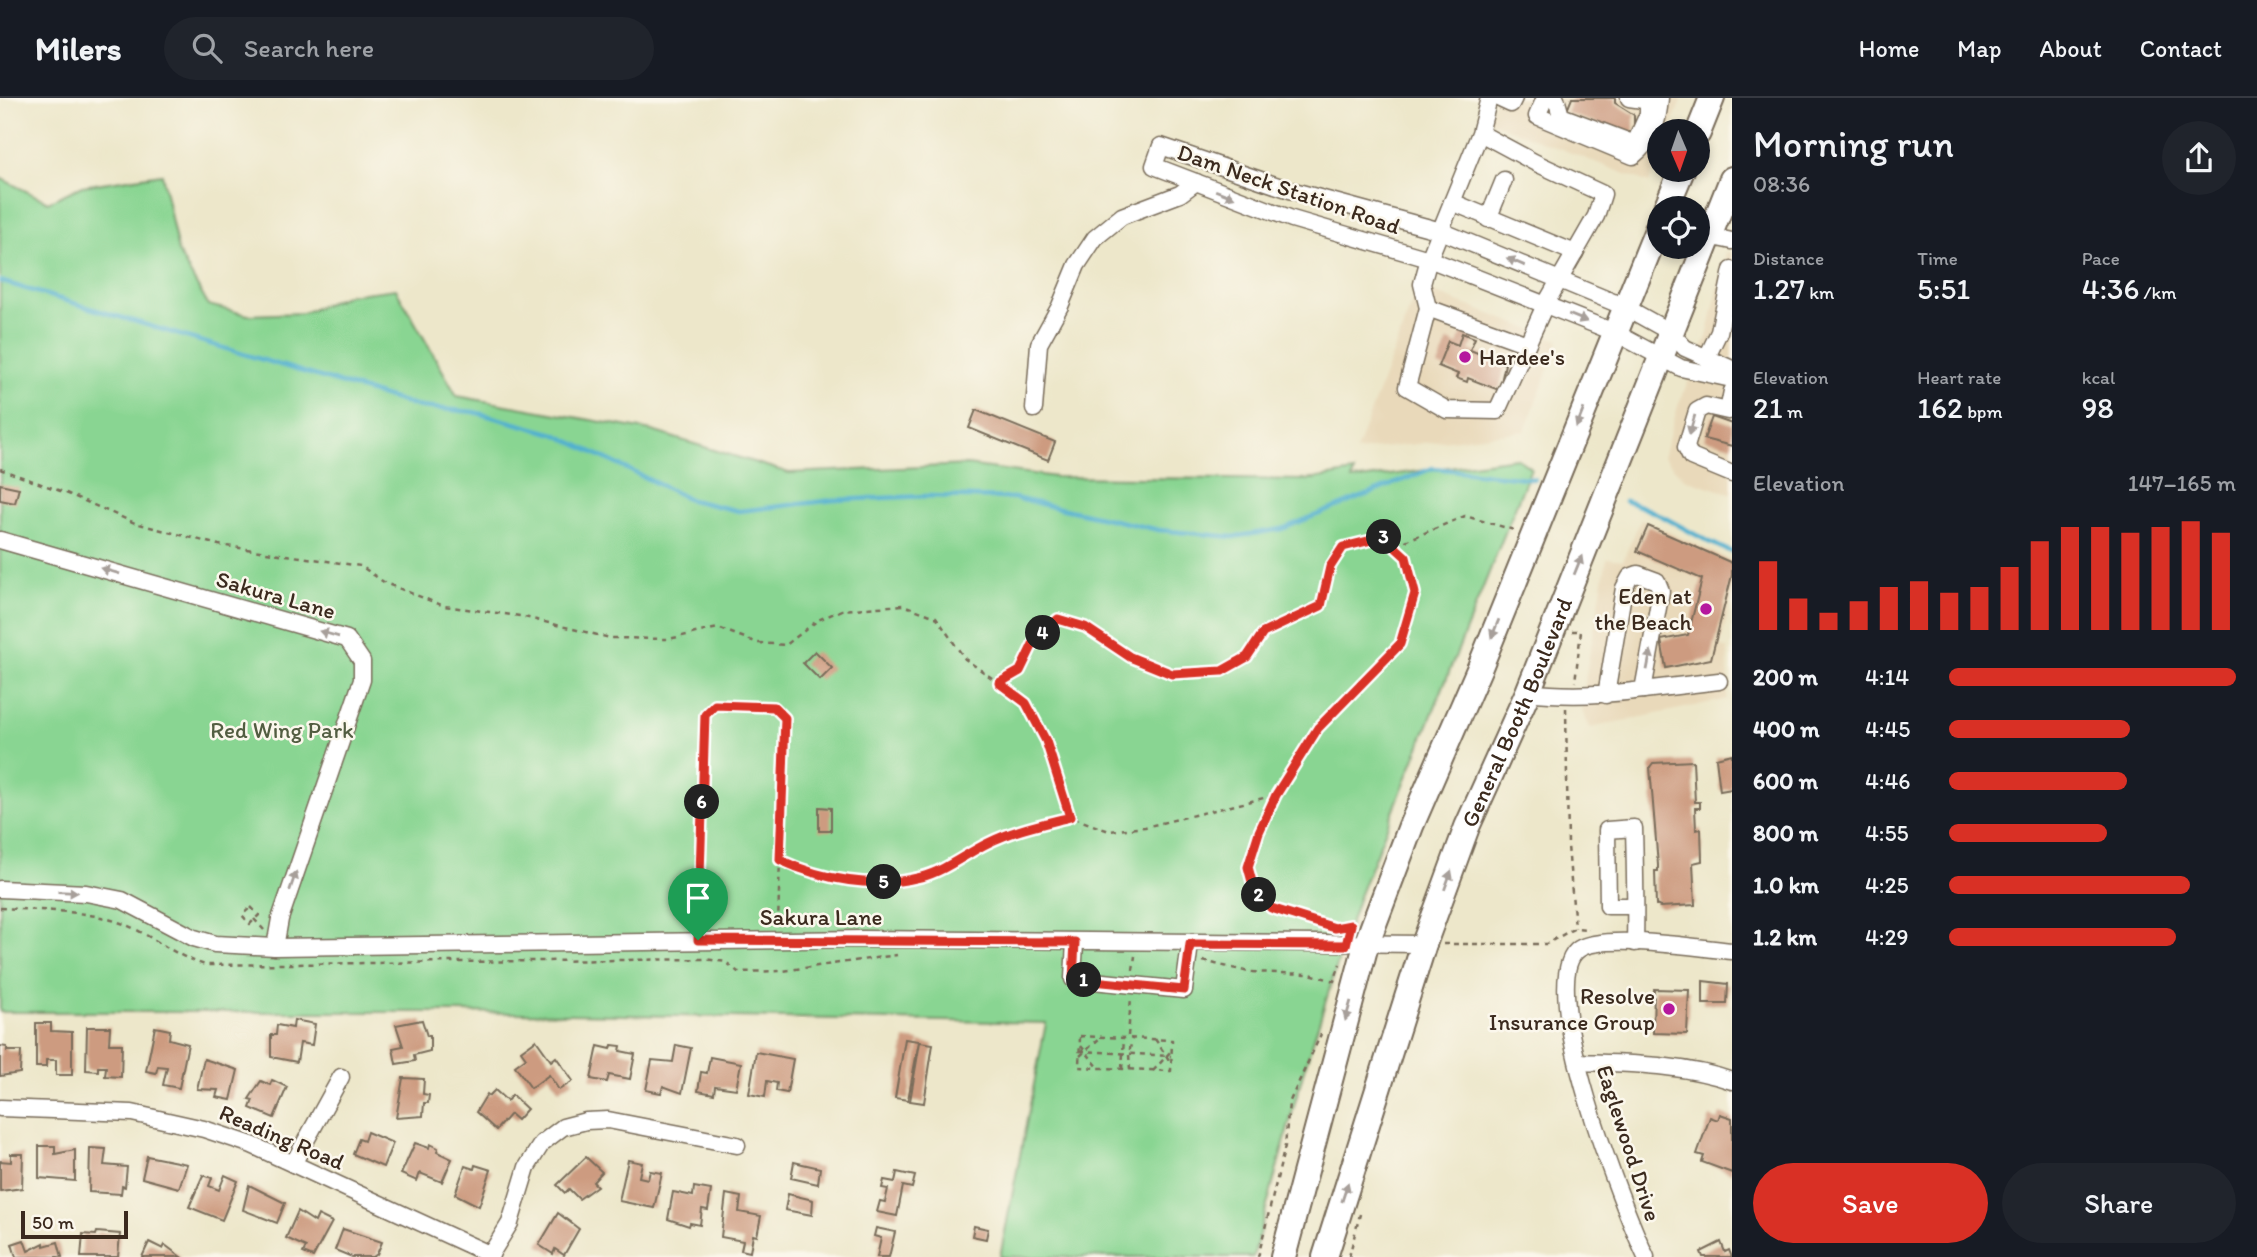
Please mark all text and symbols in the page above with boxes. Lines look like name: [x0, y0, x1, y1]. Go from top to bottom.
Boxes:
search box: [164, 17, 654, 80]
text: Milers: [35, 29, 122, 68]
icon: search: [188, 29, 226, 67]
text: Search here: [244, 32, 374, 64]
text: Home: [1859, 34, 1919, 63]
text: Map: [1957, 34, 2001, 63]
text: About: [2039, 34, 2102, 63]
text: Contact: [2140, 34, 2222, 63]
north arrow: [1647, 119, 1710, 182]
map controls: [1647, 119, 1710, 259]
text: Morning run: [1753, 121, 1954, 167]
button: share: [2162, 121, 2236, 195]
street label: Dam Neck Station Road: [1174, 138, 1404, 240]
text: 08:36: [1753, 170, 1810, 198]
one-way arrow: [1215, 188, 1236, 199]
button: locate: [1647, 196, 1710, 259]
text: Distance: [1753, 247, 1824, 270]
text: Time: [1917, 247, 1958, 270]
text: Pace: [2082, 247, 2120, 270]
one-way arrow: [1506, 257, 1527, 268]
text: 1.27: [1753, 270, 1805, 307]
text: 5:51: [1917, 270, 1970, 307]
text: 4:36: [2082, 270, 2139, 307]
text: km: [1805, 281, 1834, 304]
text: /km: [2139, 281, 2177, 304]
one-way arrow: [1568, 313, 1589, 324]
place label: Hardee's: [1479, 343, 1565, 371]
marker: Hardee's: [1457, 349, 1473, 365]
text: Elevation: [1753, 366, 1829, 389]
text: Heart rate: [1917, 366, 2001, 389]
text: kcal: [2082, 366, 2115, 389]
text: 21: [1753, 389, 1783, 426]
text: 162: [1917, 389, 1963, 426]
text: 98: [2082, 389, 2114, 426]
text: m: [1783, 400, 1803, 423]
text: bpm: [1963, 400, 2002, 423]
one-way arrow: [1574, 408, 1585, 429]
one-way arrow: [1687, 415, 1697, 436]
text: Elevation: [1753, 469, 1844, 497]
text: 147–165 m: [2128, 469, 2236, 497]
pin: 3: [1366, 520, 1402, 555]
text: 3: [1378, 525, 1389, 548]
one-way arrow: [1573, 555, 1584, 576]
street label: Sakura Lane: [213, 565, 339, 625]
one-way arrow: [100, 566, 121, 576]
place label: Eden at the Beach: [1595, 582, 1693, 636]
street label: General Booth Boulevard: [1455, 593, 1578, 831]
marker: Eden at the Beach: [1698, 601, 1714, 617]
pin: 4: [1026, 616, 1060, 650]
one-way arrow: [1489, 619, 1500, 640]
text: 4: [1037, 621, 1048, 644]
one-way arrow: [318, 628, 340, 639]
one-way arrow: [1644, 649, 1655, 671]
text: 200 m: [1753, 663, 1818, 691]
text: 4:14: [1865, 663, 1909, 691]
text: 400 m: [1753, 715, 1820, 743]
text: 4:45: [1865, 715, 1910, 743]
park label: Red Wing Park: [210, 716, 354, 744]
text: 600 m: [1753, 767, 1818, 795]
text: 4:46: [1865, 767, 1910, 795]
pin: 6: [684, 784, 720, 820]
text: 6: [696, 790, 707, 813]
text: 800 m: [1753, 819, 1818, 847]
text: 4:55: [1865, 819, 1909, 847]
pin: 5: [866, 864, 902, 900]
pin: [668, 868, 728, 940]
one-way arrow: [1443, 869, 1454, 890]
text: 5: [879, 870, 888, 893]
one-way arrow: [288, 871, 299, 892]
text: 1.0 km: [1753, 871, 1819, 899]
text: 4:25: [1865, 871, 1909, 899]
pin: 2: [1242, 878, 1276, 912]
icon: arrive: [679, 879, 717, 917]
text: 2: [1254, 883, 1264, 906]
one-way arrow: [57, 887, 79, 898]
street label: Sakura Lane: [760, 903, 882, 931]
text: 1.2 km: [1753, 923, 1817, 951]
text: 4:29: [1865, 923, 1909, 951]
pin: 1: [1066, 962, 1102, 998]
text: 1: [1079, 968, 1088, 991]
place label: Resolve Insurance Group: [1489, 982, 1655, 1036]
one-way arrow: [1342, 1001, 1352, 1022]
marker: Resolve Insurance Group: [1661, 1001, 1677, 1017]
street label: Eaglewood Drive: [1591, 1061, 1667, 1225]
street label: Reading Road: [215, 1098, 349, 1176]
button: Save: [1753, 1163, 1988, 1243]
button: Share: [2002, 1163, 2236, 1243]
one-way arrow: [1341, 1181, 1351, 1202]
scale bar: [21, 1208, 128, 1240]
text: 50 m: [32, 1211, 74, 1234]

